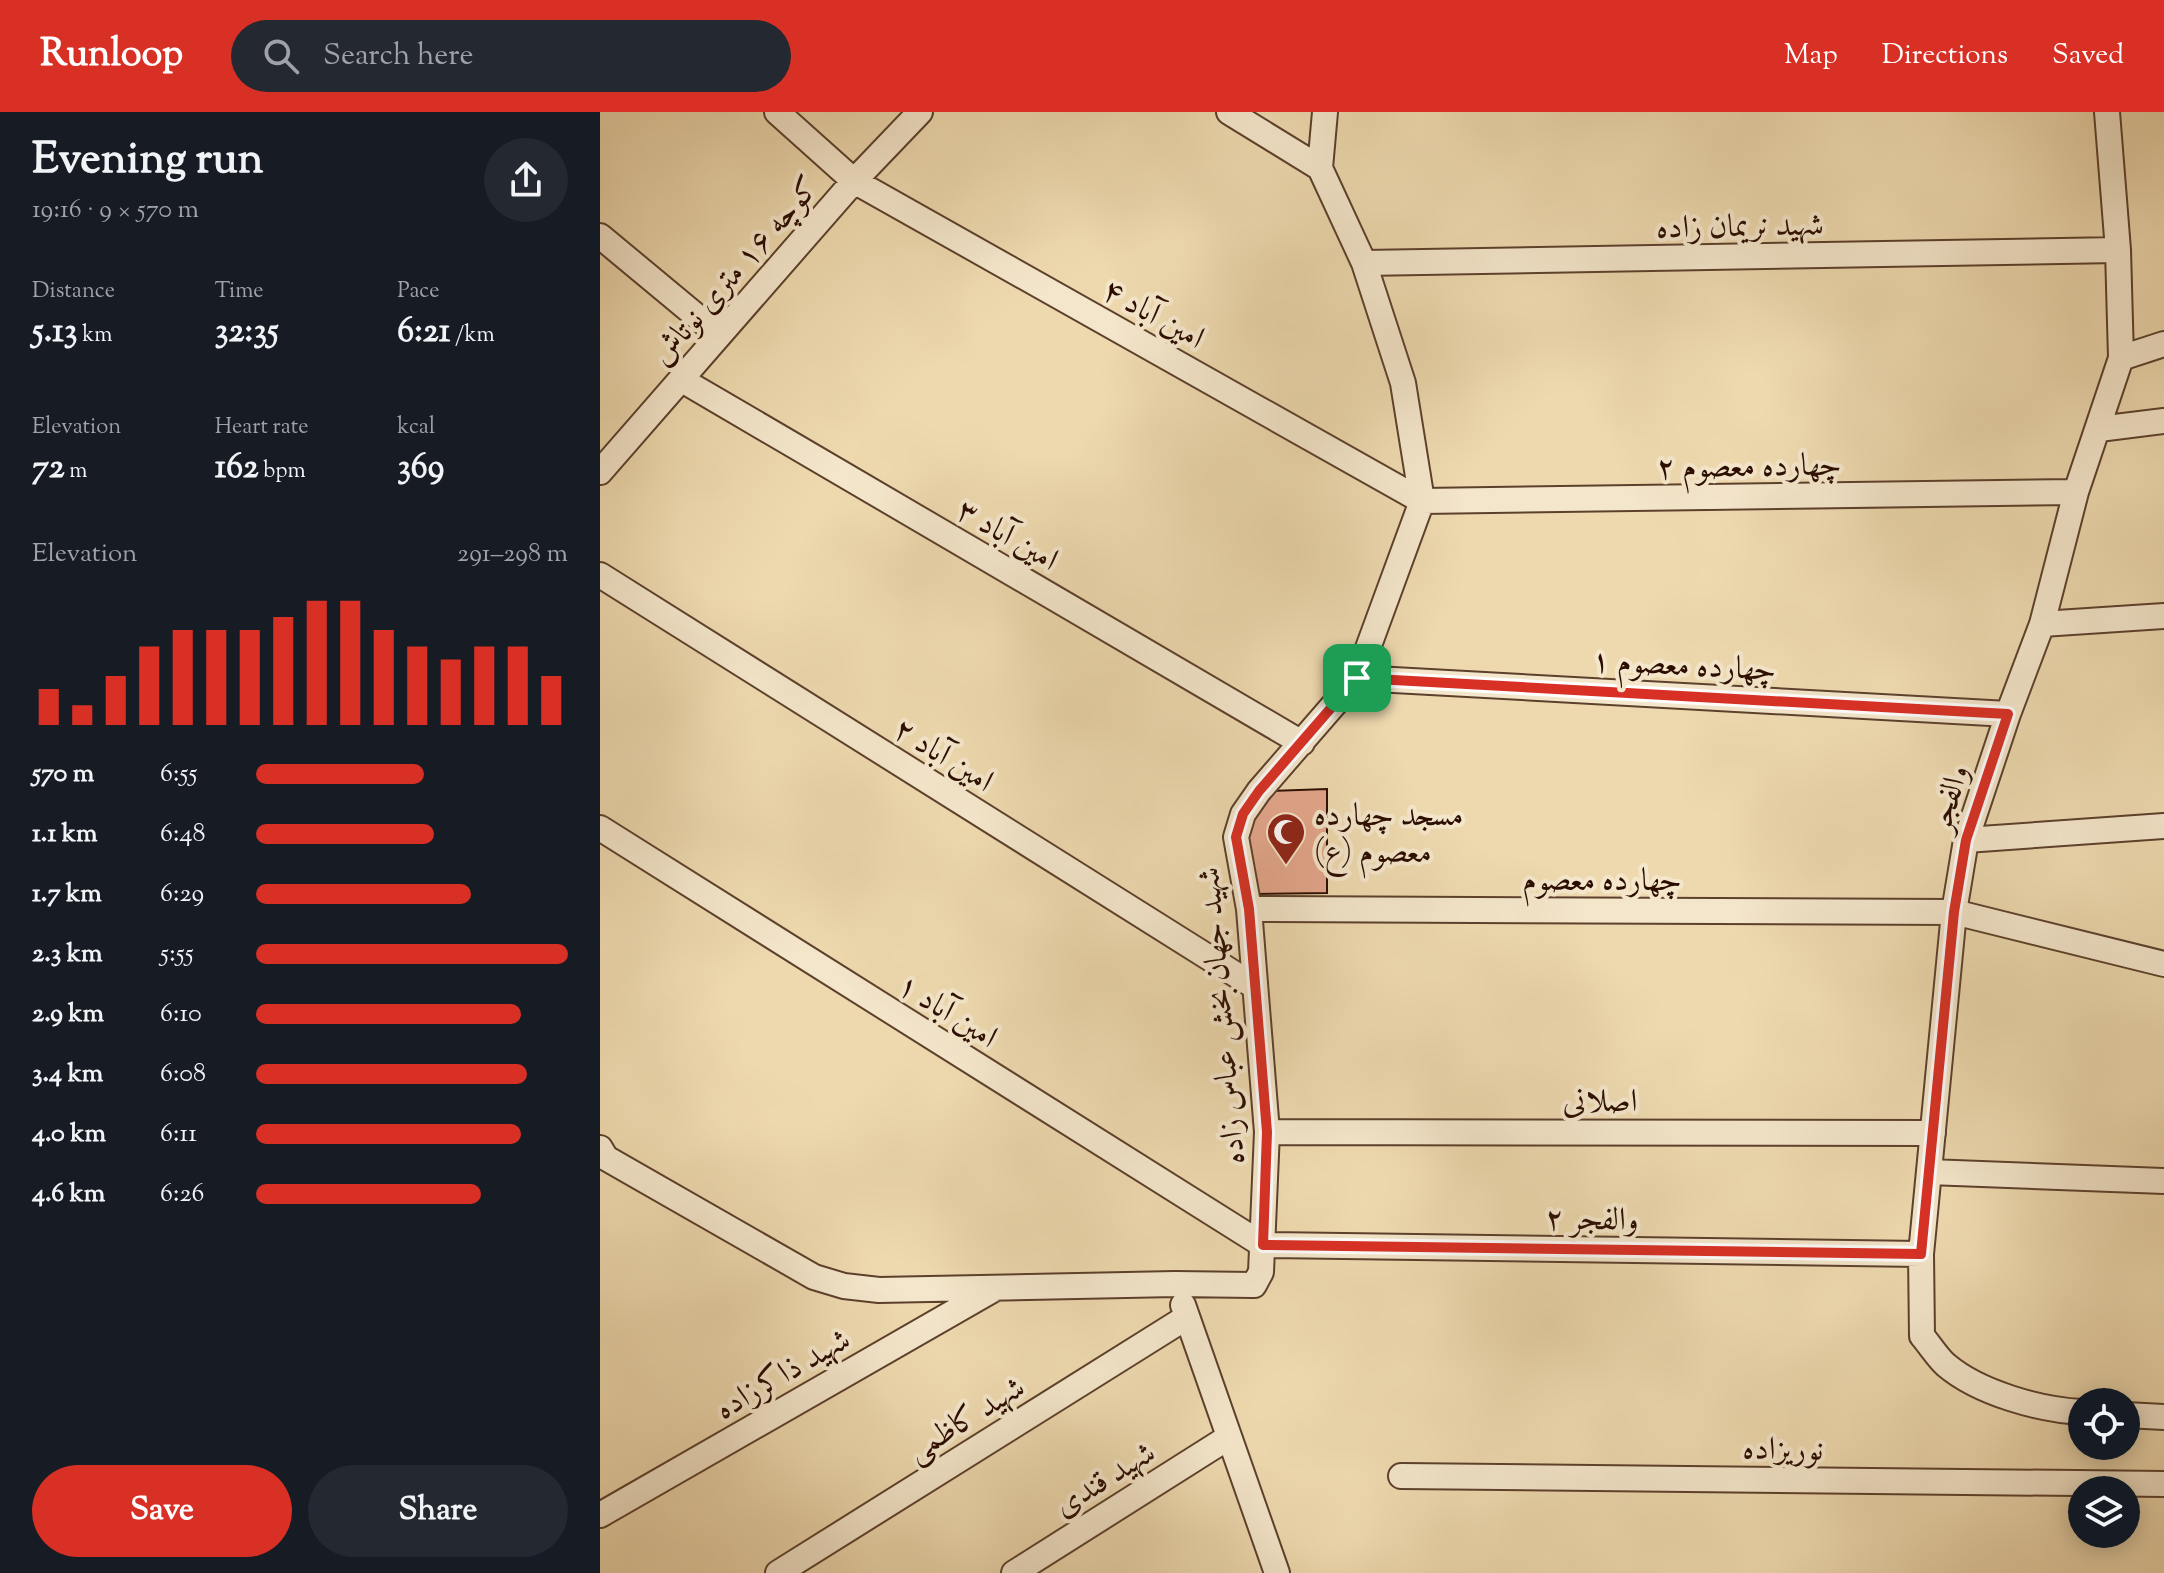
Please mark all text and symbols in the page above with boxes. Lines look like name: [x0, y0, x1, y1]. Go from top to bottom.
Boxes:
search box: [231, 20, 791, 92]
text: Runloop: [40, 29, 183, 83]
icon: search: [259, 34, 303, 78]
text: Search here: [323, 35, 474, 78]
text: Map: [1784, 36, 1838, 76]
text: Directions: [1882, 36, 2008, 76]
text: Saved: [2052, 36, 2124, 76]
text: Evening run: [32, 130, 264, 193]
button: share: [484, 138, 568, 222]
street label: کوچه ۱۶ متری نوتاش: [641, 167, 832, 377]
text: 19:16 · 9 × 570 m: [32, 192, 199, 229]
street label: شهید نریمان زاده: [1656, 204, 1824, 252]
street label: ۴ امین آباد: [1093, 269, 1212, 363]
text: Distance: [32, 276, 115, 308]
text: Time: [215, 276, 264, 308]
text: Pace: [397, 276, 439, 308]
text: 5.13: [32, 308, 78, 357]
text: 32:35: [215, 308, 279, 357]
text: 6:21: [397, 308, 450, 357]
text: km: [78, 320, 112, 352]
text: /km: [450, 320, 495, 352]
text: Elevation: [32, 412, 121, 444]
text: Heart rate: [215, 412, 309, 444]
text: kcal: [397, 412, 435, 444]
street label: چهارده معصوم ۲: [1656, 443, 1842, 495]
text: 72: [32, 444, 65, 493]
text: 162: [215, 444, 259, 493]
text: 369: [397, 444, 444, 493]
text: m: [65, 456, 88, 488]
text: bpm: [259, 456, 306, 488]
street label: ۳ امین آباد: [947, 489, 1066, 584]
text: Elevation: [32, 536, 137, 573]
text: 291–298 m: [457, 536, 568, 573]
street label: چهارده معصوم ۱: [1590, 639, 1777, 697]
pin: [1323, 644, 1391, 712]
icon: arrive: [1335, 656, 1379, 700]
street label: ۲ امین آباد: [883, 708, 1002, 805]
text: 570 m: [32, 756, 94, 793]
text: 6:55: [160, 756, 197, 793]
street label: والفجر: [1918, 760, 1983, 841]
place label: مسجد چهارده معصوم (ع): [1314, 794, 1463, 879]
mosque icon: مسجد چهارده معصوم (ع): [1265, 811, 1307, 866]
text: 1.1 km: [32, 816, 97, 853]
text: 6:48: [160, 816, 206, 853]
street label: چهارده معصوم: [1522, 859, 1682, 907]
street label: شهید جهان بخش عباس زاده: [1187, 865, 1259, 1166]
text: 1.7 km: [32, 876, 102, 913]
text: 6:29: [160, 876, 204, 913]
text: 2.3 km: [32, 936, 102, 973]
text: 5:55: [160, 936, 194, 973]
street label: ۱ امین آباد: [887, 964, 1006, 1061]
text: 2.9 km: [32, 996, 104, 1033]
text: 6:10: [160, 996, 202, 1033]
text: 3.4 km: [32, 1056, 103, 1093]
text: 6:08: [160, 1056, 206, 1093]
street label: اصلانی: [1563, 1080, 1637, 1126]
text: 4.0 km: [32, 1116, 106, 1153]
text: 6:11: [160, 1116, 197, 1153]
text: 4.6 km: [32, 1176, 105, 1213]
text: 6:26: [160, 1176, 205, 1213]
street label: والفجر ۲: [1545, 1197, 1639, 1245]
street label: شهید ذاکرزاده: [707, 1318, 860, 1433]
street label: شهید کاظمی: [898, 1366, 1035, 1475]
map controls: [2068, 1388, 2140, 1548]
button: locate: [2068, 1388, 2140, 1460]
street label: نوریزاده: [1742, 1427, 1824, 1475]
street label: شهید قندی: [1046, 1431, 1165, 1530]
button: Save: [32, 1465, 292, 1557]
button: Share: [308, 1465, 568, 1557]
button: layers: [2068, 1476, 2140, 1548]

